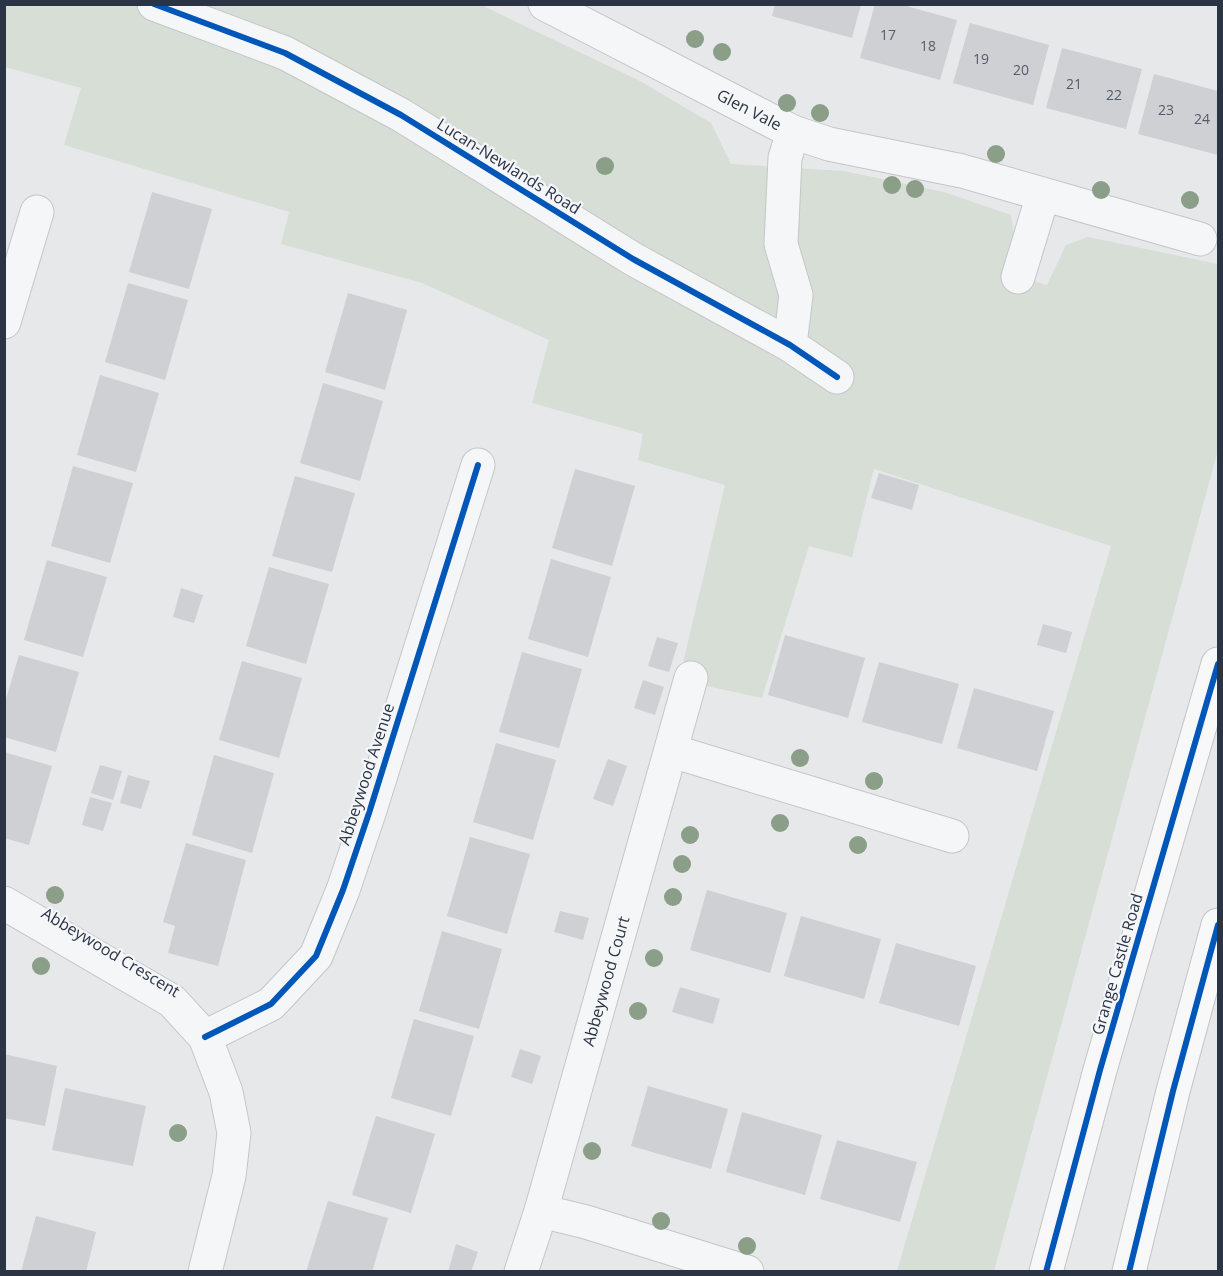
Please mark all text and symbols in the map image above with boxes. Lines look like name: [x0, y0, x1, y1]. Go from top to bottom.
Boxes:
house number: 17: [880, 25, 896, 44]
house number: 18: [920, 36, 936, 55]
house number: 19: [973, 49, 989, 68]
house number: 20: [1013, 60, 1029, 79]
house number: 21: [1066, 74, 1082, 93]
street label: Glen Vale: [713, 84, 786, 135]
house number: 22: [1106, 85, 1122, 104]
house number: 23: [1158, 100, 1174, 119]
house number: 24: [1194, 109, 1210, 128]
street label: Lucan-Newlands Road: [433, 113, 585, 219]
street label: Abbeywood Avenue: [333, 700, 399, 848]
street label: Grange Castle Road: [1086, 891, 1148, 1037]
street label: Abbeywood Crescent: [38, 902, 184, 1002]
street label: Abbeywood Court: [577, 913, 635, 1049]

